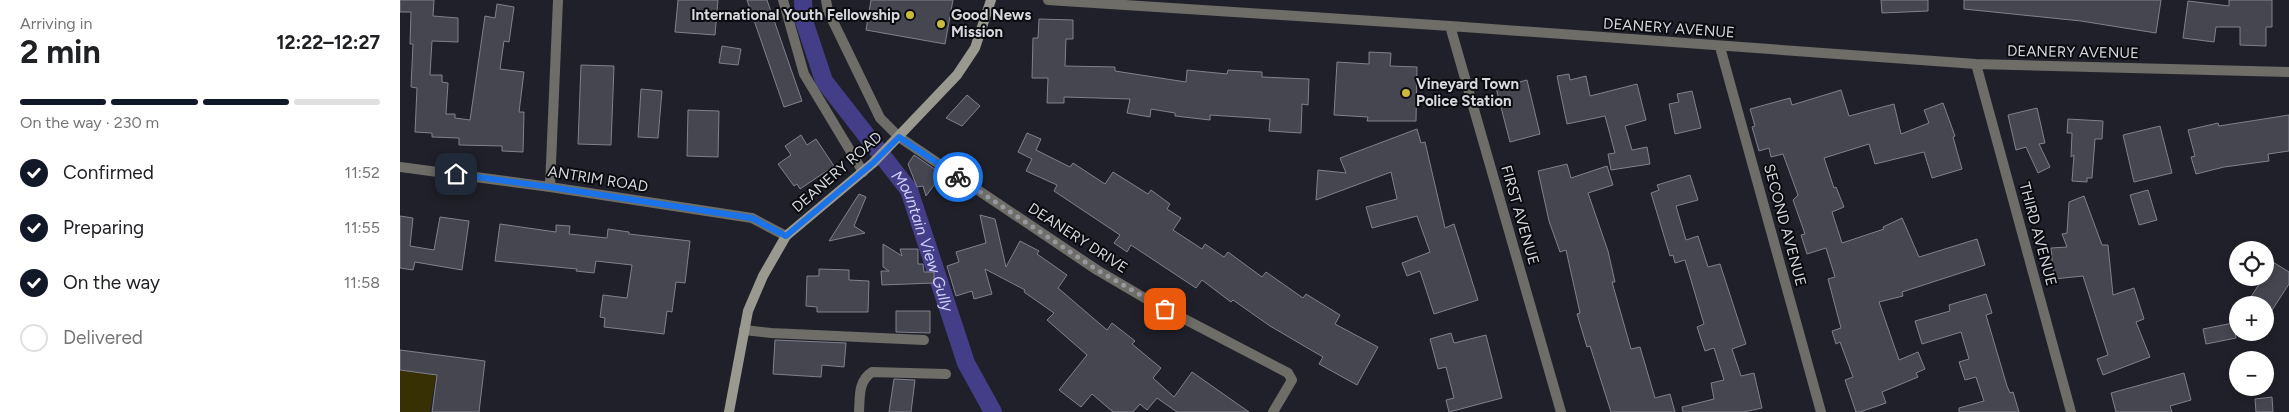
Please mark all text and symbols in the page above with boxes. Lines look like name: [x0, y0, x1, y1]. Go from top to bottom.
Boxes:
place label: International Youth Fellowship: [691, 6, 900, 24]
place label: Good News Mission: [951, 6, 1031, 41]
marker: International Youth Fellowship: [904, 9, 916, 21]
text: Arriving in: [20, 14, 92, 33]
street label: DEANERY AVENUE: [1603, 14, 1735, 42]
marker: Good News Mission: [935, 18, 947, 30]
text: 12:22–12:27: [277, 31, 380, 54]
text: 2 min: [20, 33, 101, 71]
street label: DEANERY AVENUE: [2007, 42, 2139, 62]
place label: Vineyard Town Police Station: [1416, 75, 1519, 110]
marker: Vineyard Town Police Station: [1400, 87, 1412, 99]
text: On the way · 230 m: [20, 113, 159, 132]
street label: DEANERY ROAD: [788, 128, 886, 216]
courier: [933, 152, 983, 202]
pin: [435, 153, 477, 195]
icon: check: [20, 159, 48, 187]
icon: home: [442, 160, 470, 188]
text: Confirmed: [63, 161, 154, 184]
street label: ANTRIM ROAD: [547, 162, 649, 196]
street label: SECOND AVENUE: [1760, 162, 1810, 288]
text: 11:52: [345, 163, 380, 182]
icon: bike: [944, 163, 972, 191]
street label: FIRST AVENUE: [1497, 163, 1543, 267]
water label: Mountain View Gully: [887, 167, 958, 315]
street label: THIRD AVENUE: [2015, 180, 2061, 288]
street label: DEANERY DRIVE: [1025, 199, 1131, 277]
icon: check: [20, 214, 48, 242]
text: Preparing: [63, 216, 144, 239]
text: 11:55: [344, 218, 380, 237]
map controls: [2229, 241, 2274, 396]
button: locate: [2229, 241, 2274, 286]
icon: check: [20, 269, 48, 297]
text: On the way: [63, 271, 160, 294]
text: 11:58: [344, 273, 380, 292]
pin: [1144, 288, 1186, 330]
icon: bag: [1151, 295, 1179, 323]
button: +: [2229, 296, 2274, 341]
text: Delivered: [63, 326, 143, 349]
button: −: [2229, 351, 2274, 396]

